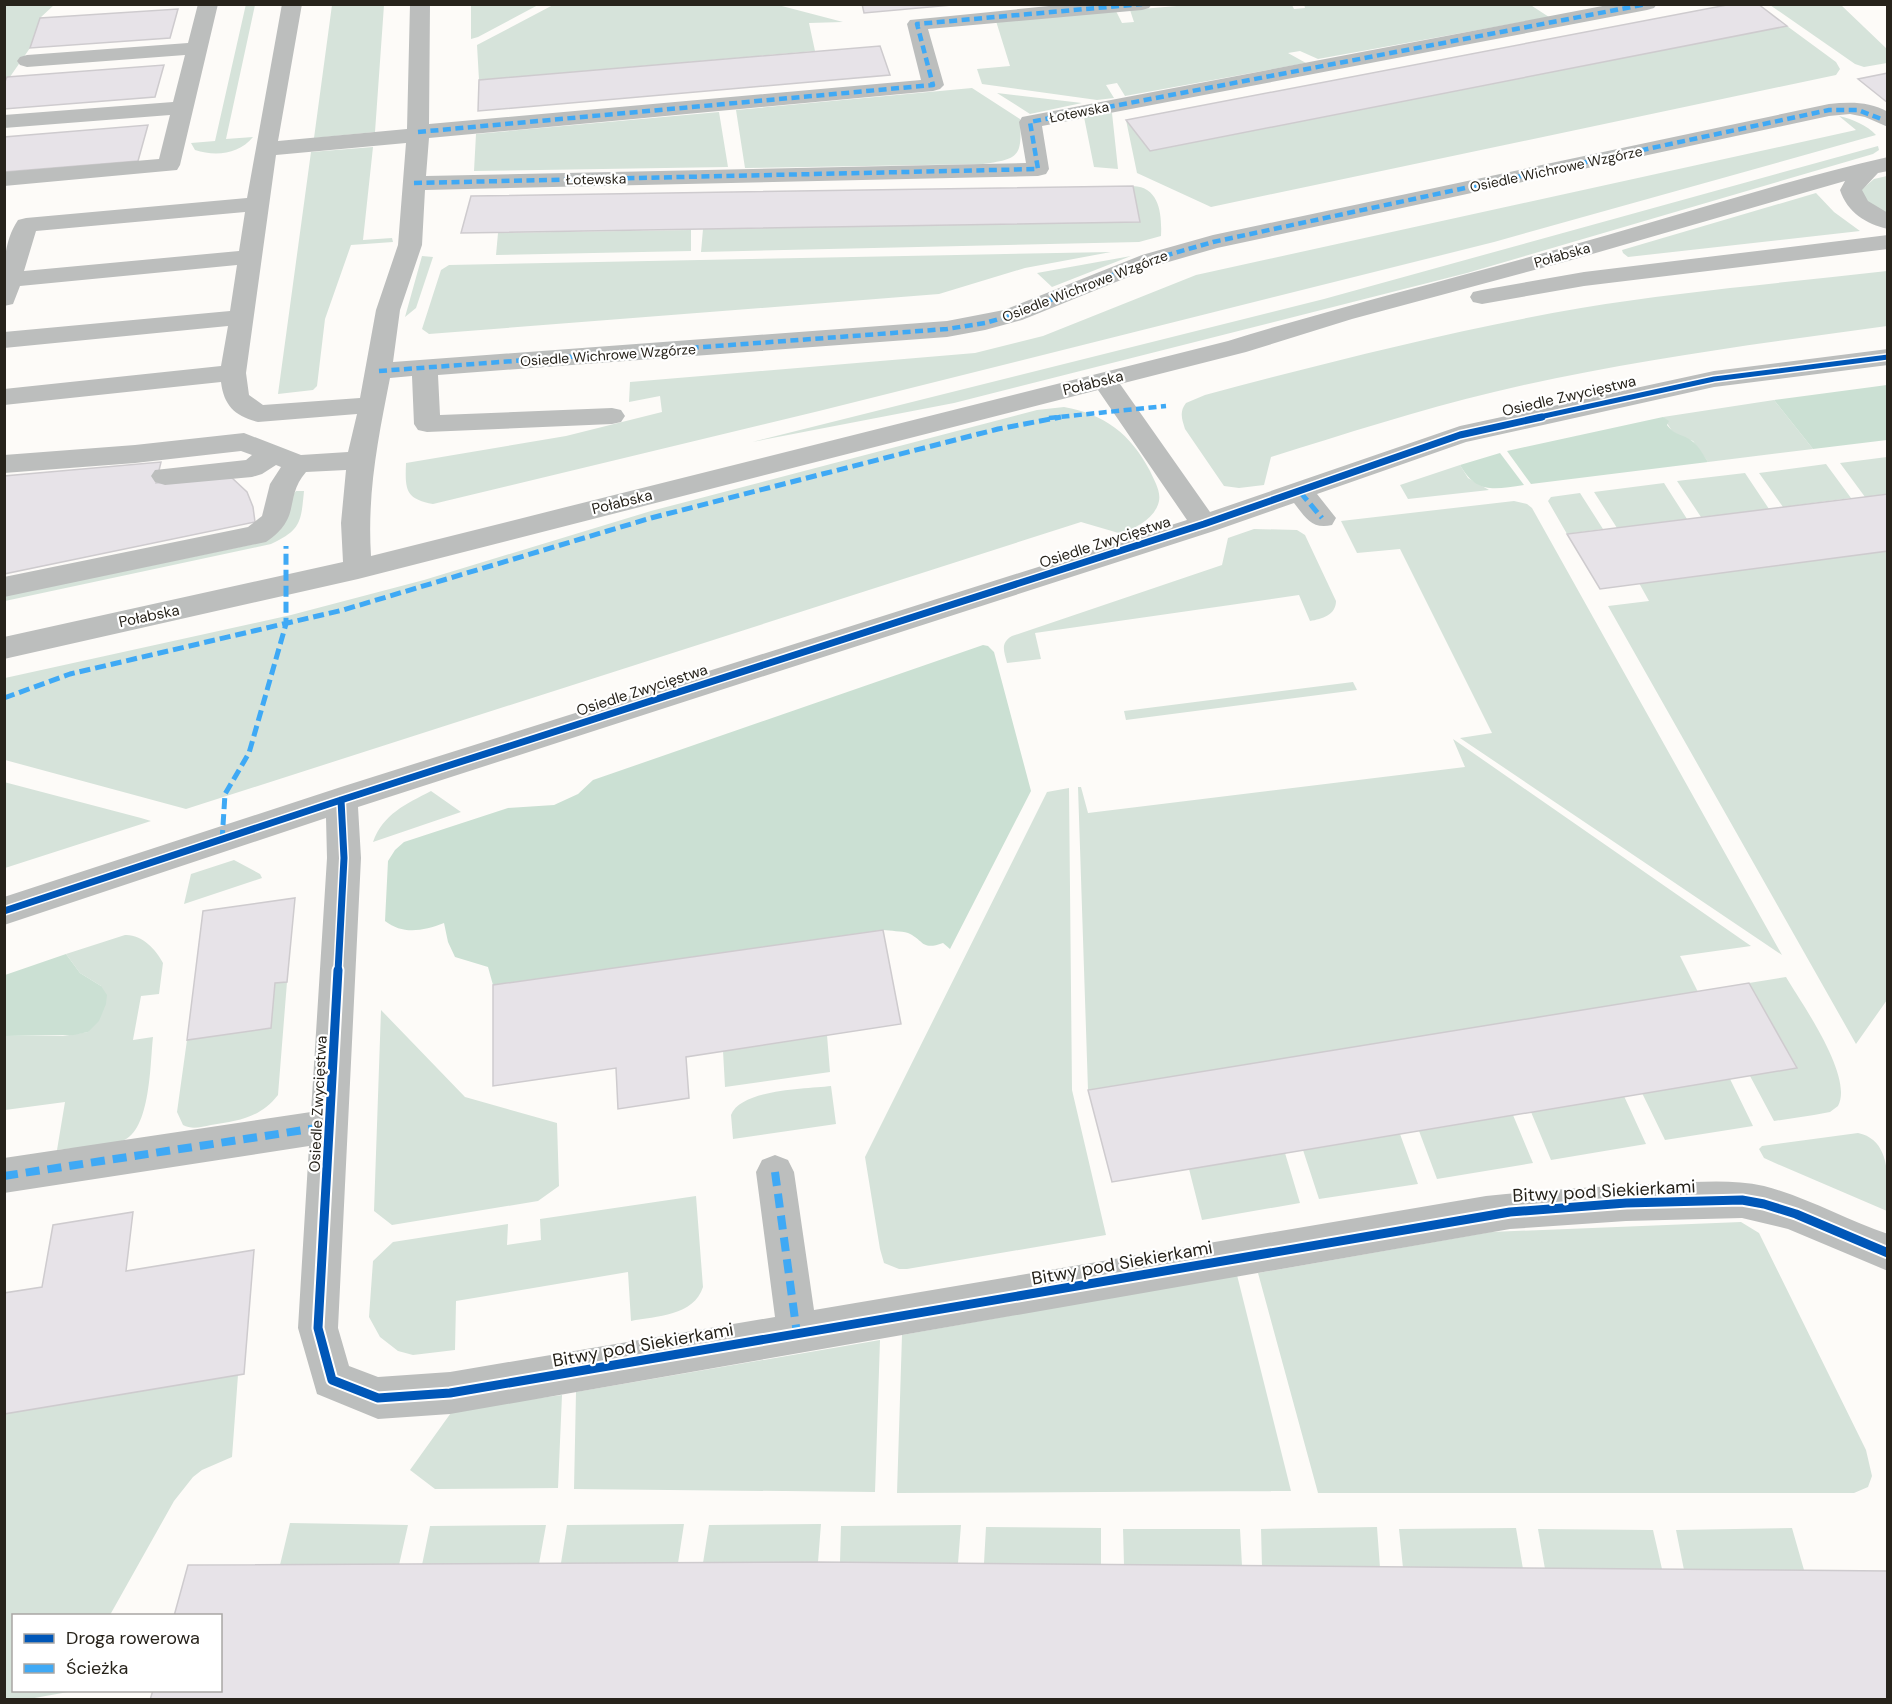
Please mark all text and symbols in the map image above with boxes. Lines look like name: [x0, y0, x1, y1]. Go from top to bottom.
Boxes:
street label: Łotewska: [1047, 97, 1111, 127]
street label: Osiedle Wichrowe Wzgórze: [1468, 142, 1644, 196]
street label: Łotewska: [565, 169, 627, 189]
street label: Połabska: [1532, 238, 1592, 272]
street label: Osiedle Wichrowe Wzgórze: [1000, 246, 1170, 326]
street label: Osiedle Wichrowe Wzgórze: [520, 340, 697, 370]
street label: Połabska: [1061, 366, 1125, 400]
street label: Osiedle Zwycięstwa: [1500, 371, 1638, 421]
street label: Połabska: [590, 485, 654, 519]
street label: Osiedle Zwycięstwa: [1037, 511, 1173, 573]
street label: Połabska: [117, 600, 181, 632]
street label: Osiedle Zwycięstwa: [574, 659, 710, 721]
street label: Osiedle Zwycięstwa: [304, 1035, 332, 1173]
street label: Bitwy pod Siekierkami: [1512, 1174, 1696, 1208]
street label: Bitwy pod Siekierkami: [1030, 1235, 1214, 1291]
street label: Bitwy pod Siekierkami: [551, 1317, 735, 1373]
legend: [12, 1614, 222, 1692]
text: Droga rowerowa: [66, 1626, 200, 1650]
text: Ścieżka: [66, 1656, 128, 1680]

